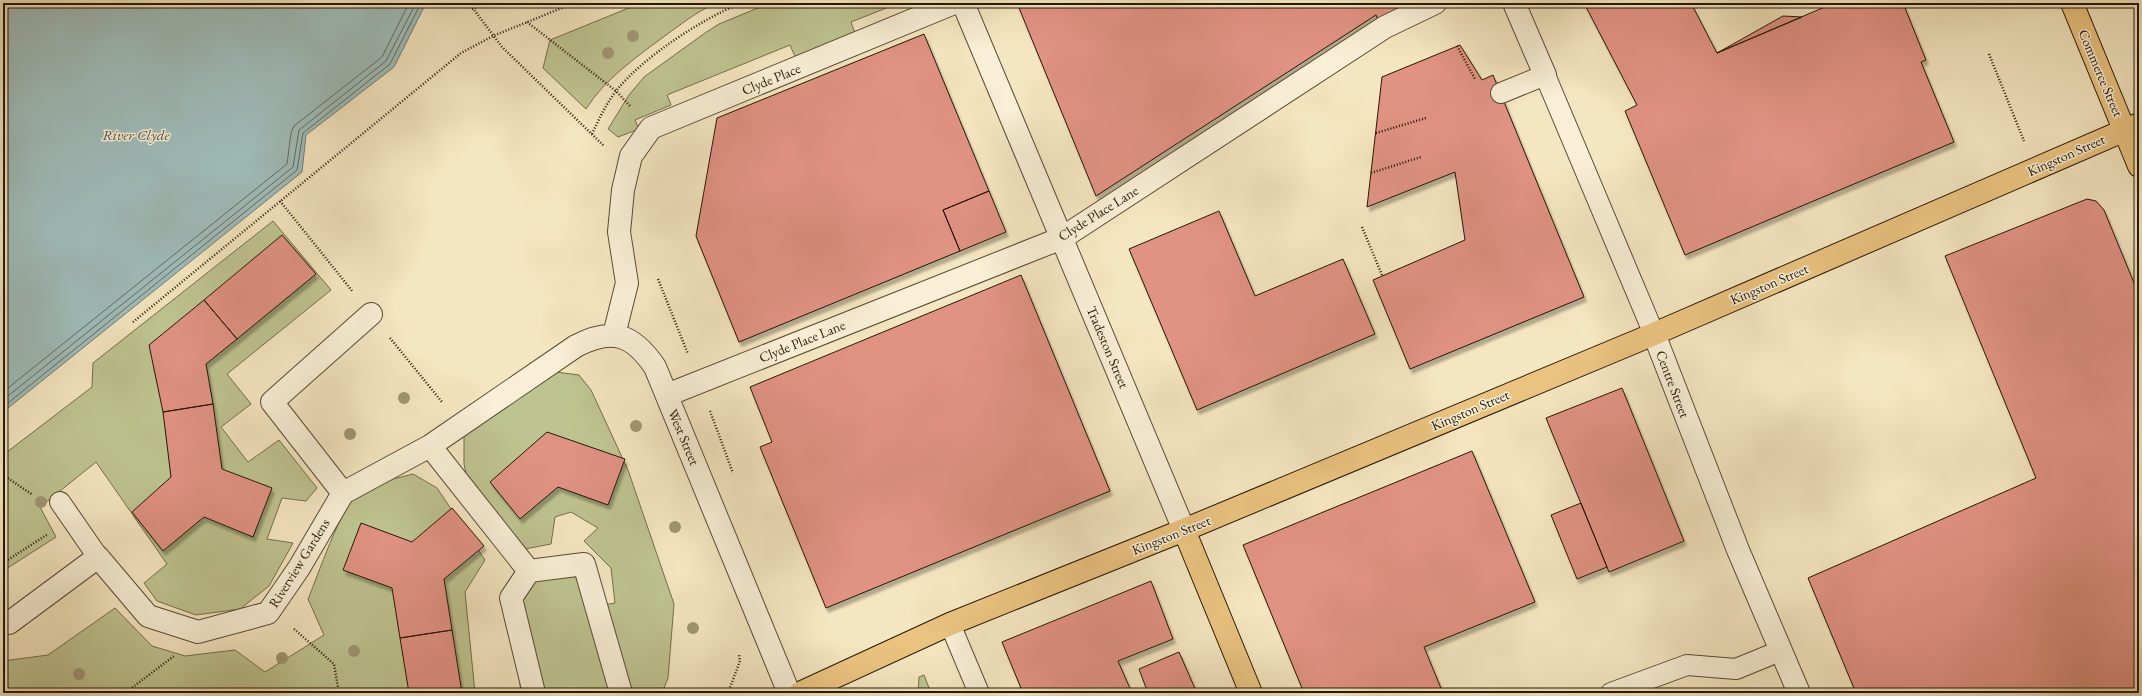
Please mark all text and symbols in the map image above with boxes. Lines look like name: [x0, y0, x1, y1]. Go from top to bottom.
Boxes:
street label: Commerce Street: [2075, 27, 2128, 120]
street label: Clyde Place: [739, 59, 804, 99]
water label: River Clyde: [102, 125, 171, 144]
street label: Kingston Street: [2024, 130, 2108, 180]
street label: Clyde Place Lane: [1054, 181, 1142, 245]
street label: Kingston Street: [1727, 259, 1811, 309]
street label: Tradeston Street: [1083, 303, 1134, 391]
street label: Clyde Place Lane: [756, 315, 848, 366]
street label: Centre Street: [1652, 348, 1694, 421]
street label: Kingston Street: [1428, 385, 1512, 435]
street label: West Street: [664, 406, 704, 468]
street label: Kingston Street: [1129, 511, 1214, 559]
street label: Riverview Gardens: [264, 515, 334, 611]

